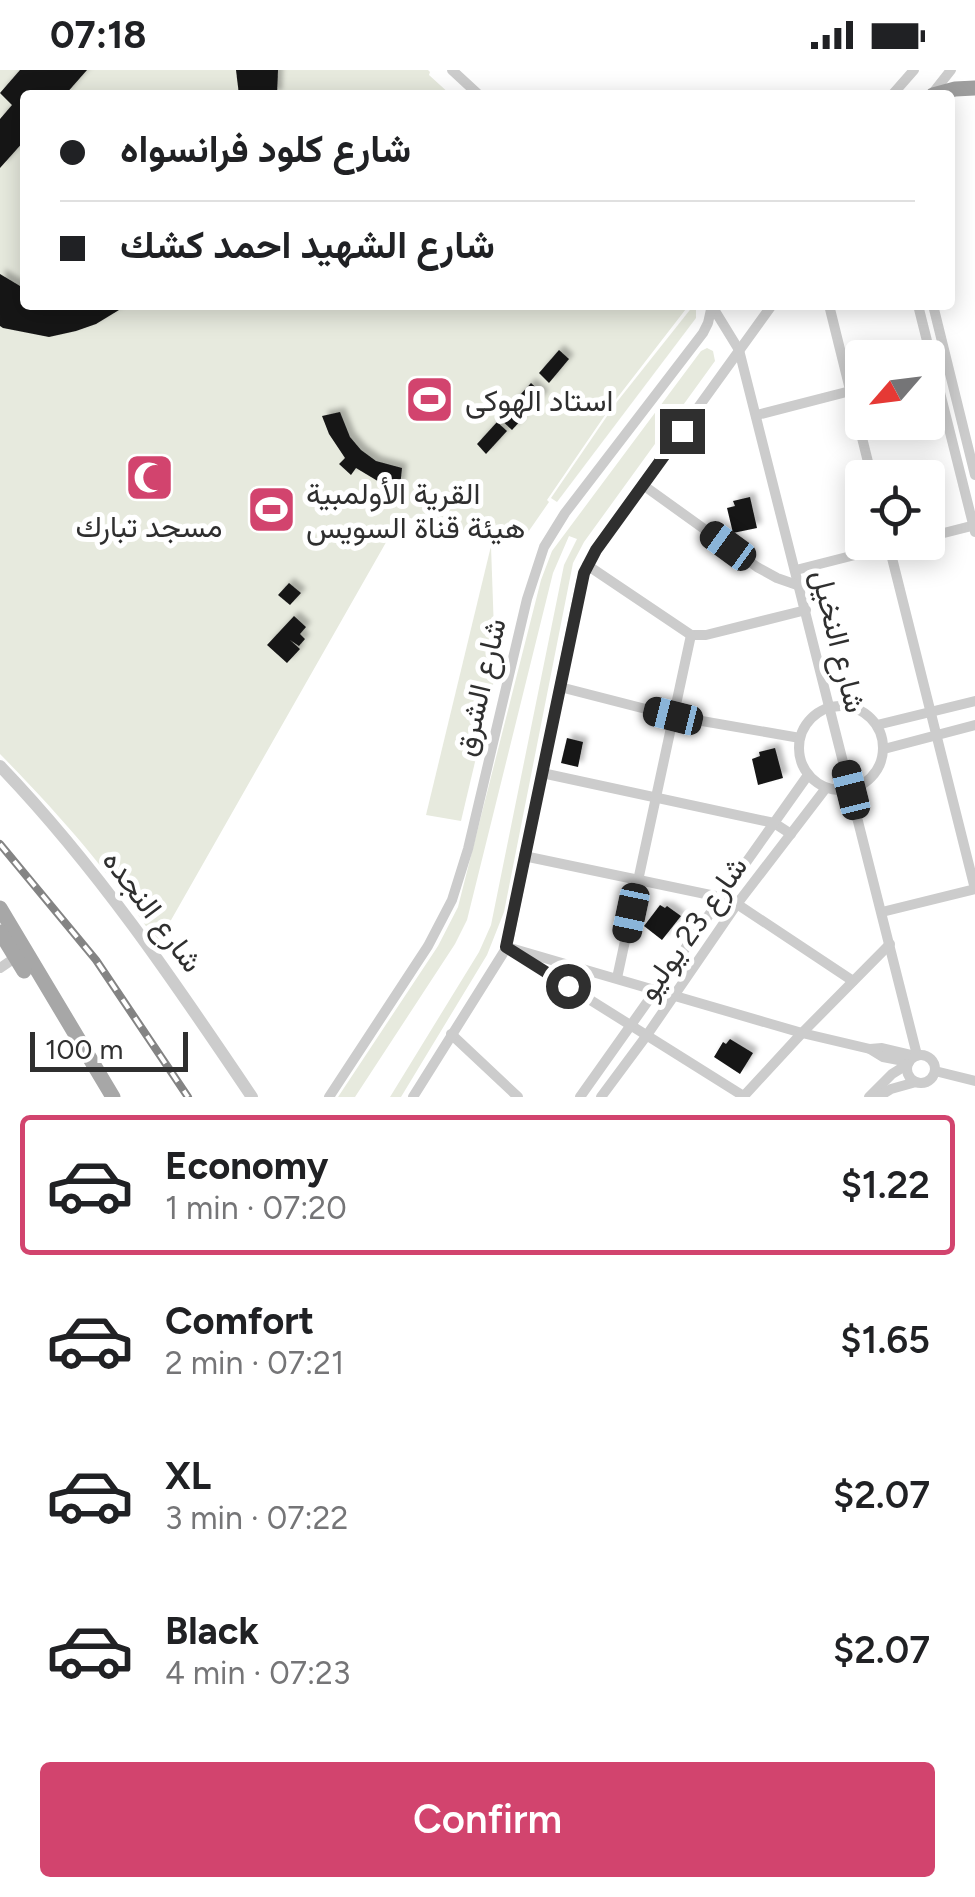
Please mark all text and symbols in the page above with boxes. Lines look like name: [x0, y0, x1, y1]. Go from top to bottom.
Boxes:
text: 07:18: [50, 12, 146, 58]
text: شارع كلود فرانسواه: [120, 126, 411, 172]
text: شارع الشهيد احمد كشك: [120, 222, 495, 268]
north arrow: [845, 340, 945, 440]
map controls: [845, 340, 945, 560]
sports icon: استاد الهوكى: [404, 374, 456, 426]
place label: استاد الهوكى: [465, 382, 613, 419]
route end: [660, 409, 705, 454]
mosque icon: مسجد تبارك: [123, 451, 175, 503]
button: locate: [845, 460, 945, 560]
place label: القرية الأولمبية هيئة قناة السويس: [306, 475, 525, 546]
sports icon: القرية الأولمبية هيئة قناة السويس: [245, 484, 297, 536]
place label: مسجد تبارك: [75, 508, 223, 545]
car: [695, 516, 761, 576]
street label: شارع النخيل: [801, 566, 875, 717]
street label: شارع الشرق: [446, 615, 516, 760]
car: [640, 694, 706, 738]
car: [829, 757, 873, 823]
street label: شارع النجده: [93, 842, 211, 981]
street label: شارع 23 يوليو: [629, 849, 757, 1008]
car: [610, 881, 652, 945]
route start: [546, 964, 591, 1009]
scale bar: [30, 1027, 188, 1071]
text: 100 m: [45, 1032, 123, 1066]
icon: car: [45, 1140, 135, 1230]
text: Economy: [165, 1143, 328, 1189]
text: $1.22: [841, 1162, 930, 1208]
text: 1 min · 07:20: [165, 1189, 347, 1227]
icon: car: [45, 1295, 135, 1385]
text: Comfort: [165, 1298, 314, 1344]
text: $1.65: [840, 1317, 930, 1363]
text: 2 min · 07:21: [165, 1344, 344, 1382]
icon: car: [45, 1450, 135, 1540]
text: XL: [165, 1453, 211, 1499]
text: $2.07: [833, 1472, 930, 1518]
text: 3 min · 07:22: [165, 1499, 348, 1537]
icon: car: [45, 1605, 135, 1695]
text: Black: [165, 1608, 259, 1654]
text: $2.07: [833, 1627, 930, 1673]
text: 4 min · 07:23: [165, 1654, 350, 1692]
button: Confirm: [40, 1762, 935, 1877]

